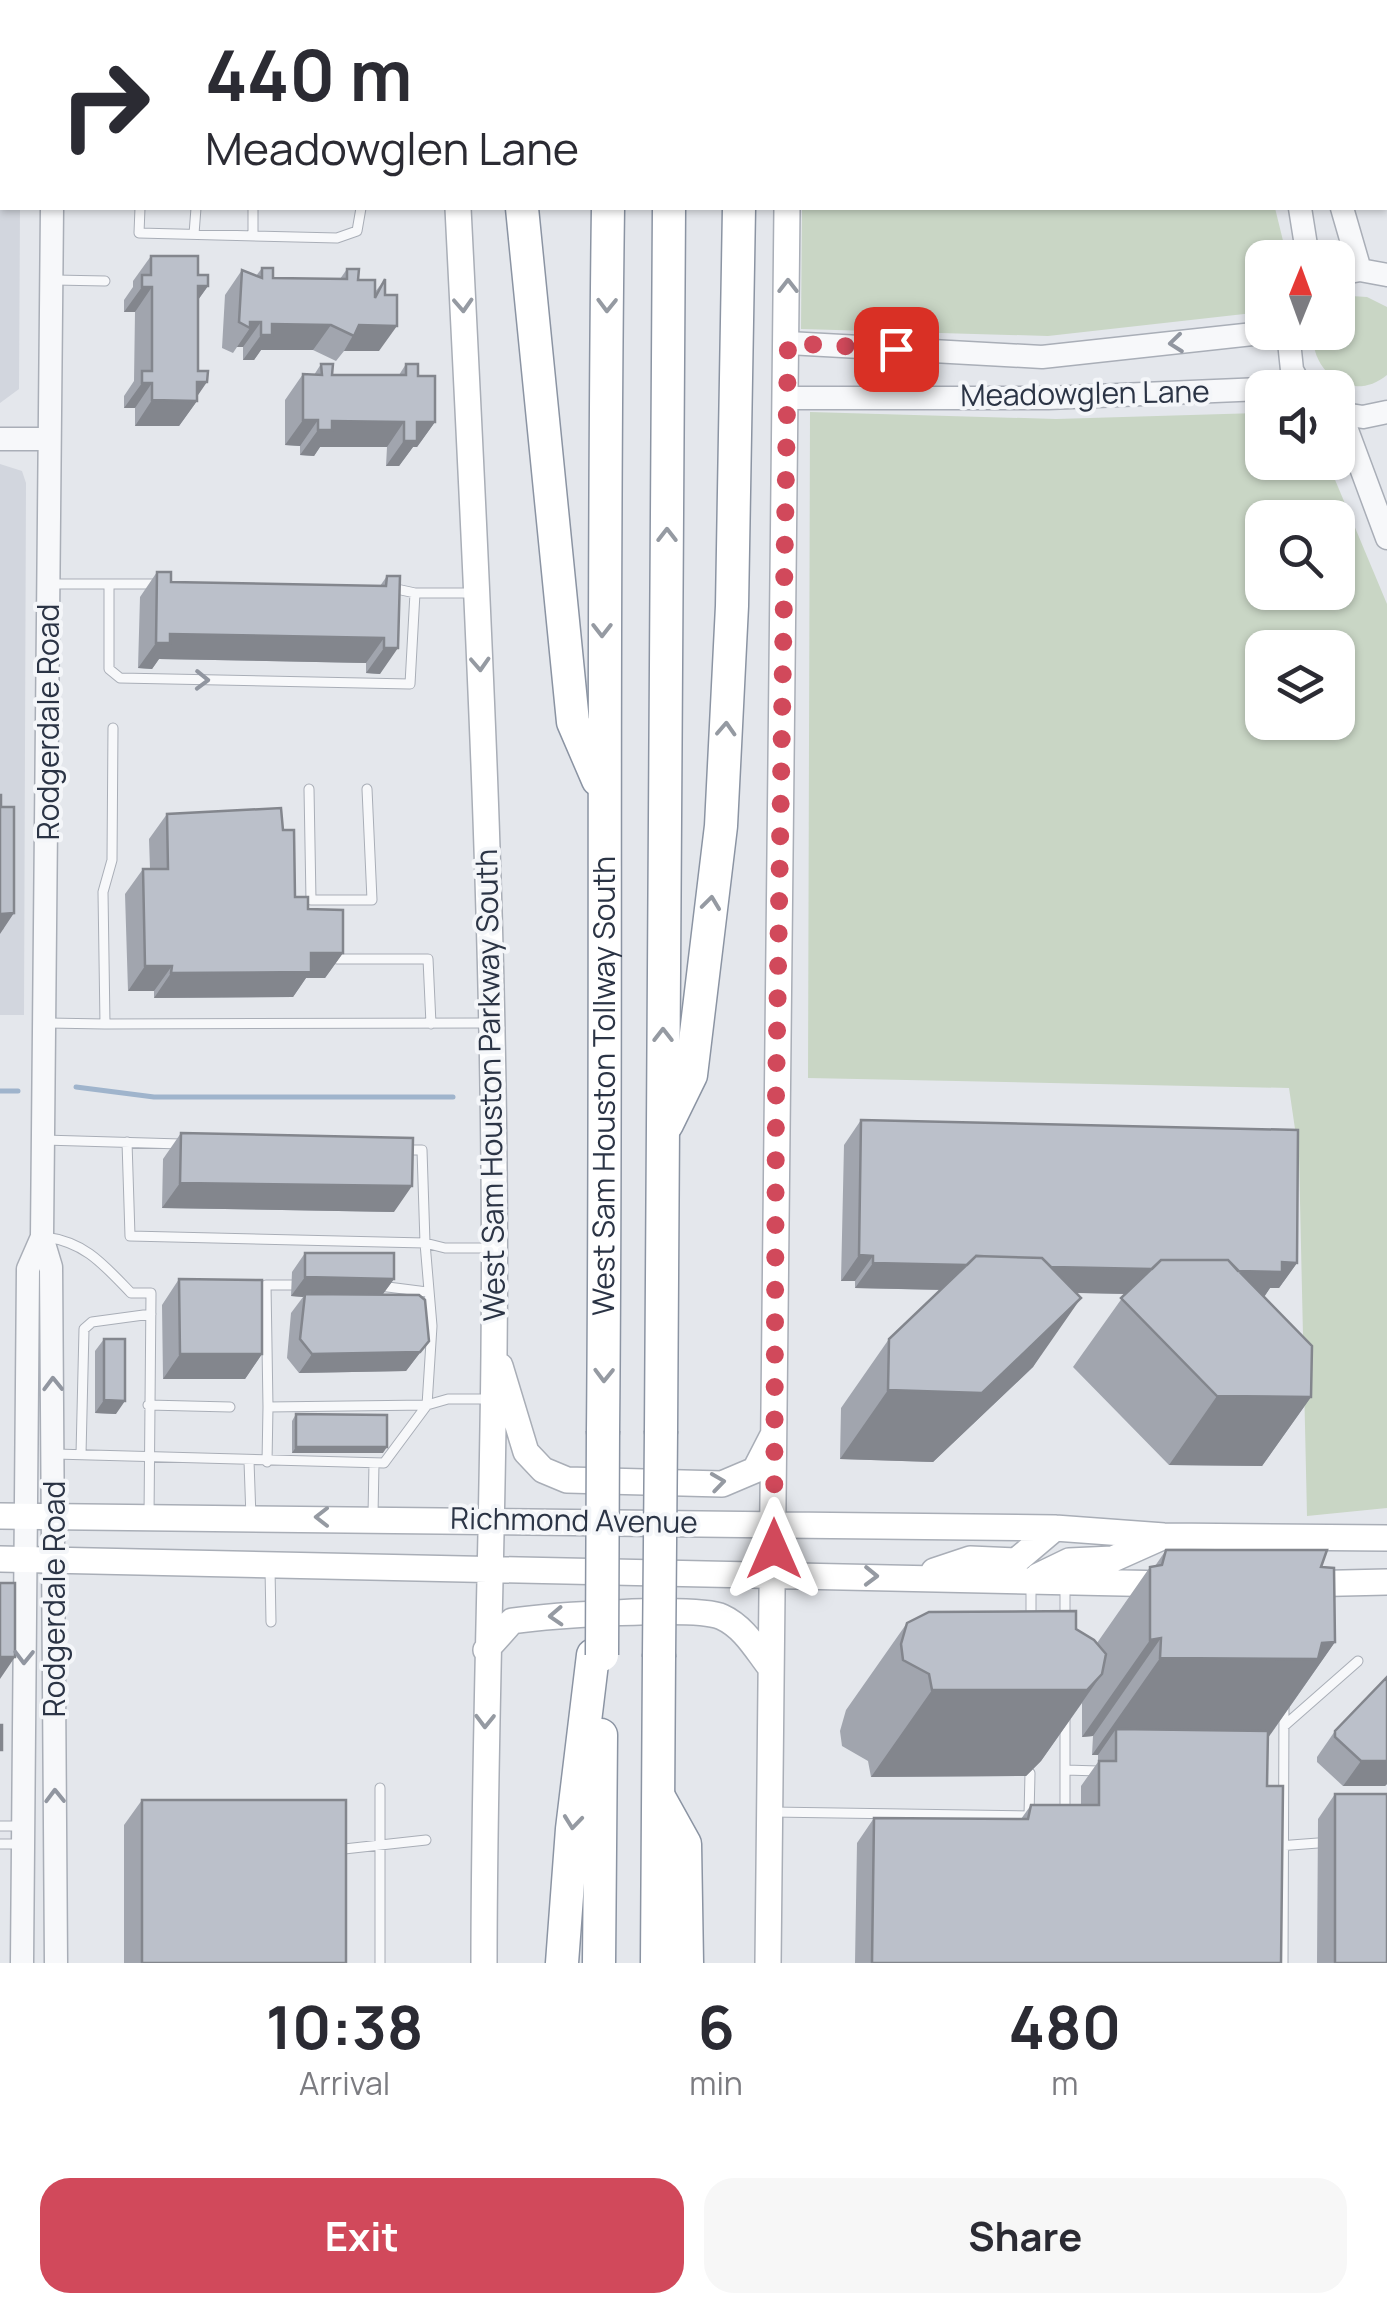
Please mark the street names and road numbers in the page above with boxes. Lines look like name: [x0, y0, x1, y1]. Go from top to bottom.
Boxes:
street label: Meadowglen Lane: [960, 370, 1210, 415]
street label: Rodgerdale Road: [27, 604, 68, 840]
street label: West Sam Houston Parkway South: [465, 849, 514, 1322]
street label: West Sam Houston Tollway South: [582, 856, 624, 1316]
street label: Rodgerdale Road: [33, 1481, 74, 1717]
street label: Richmond Avenue: [450, 1497, 698, 1542]

